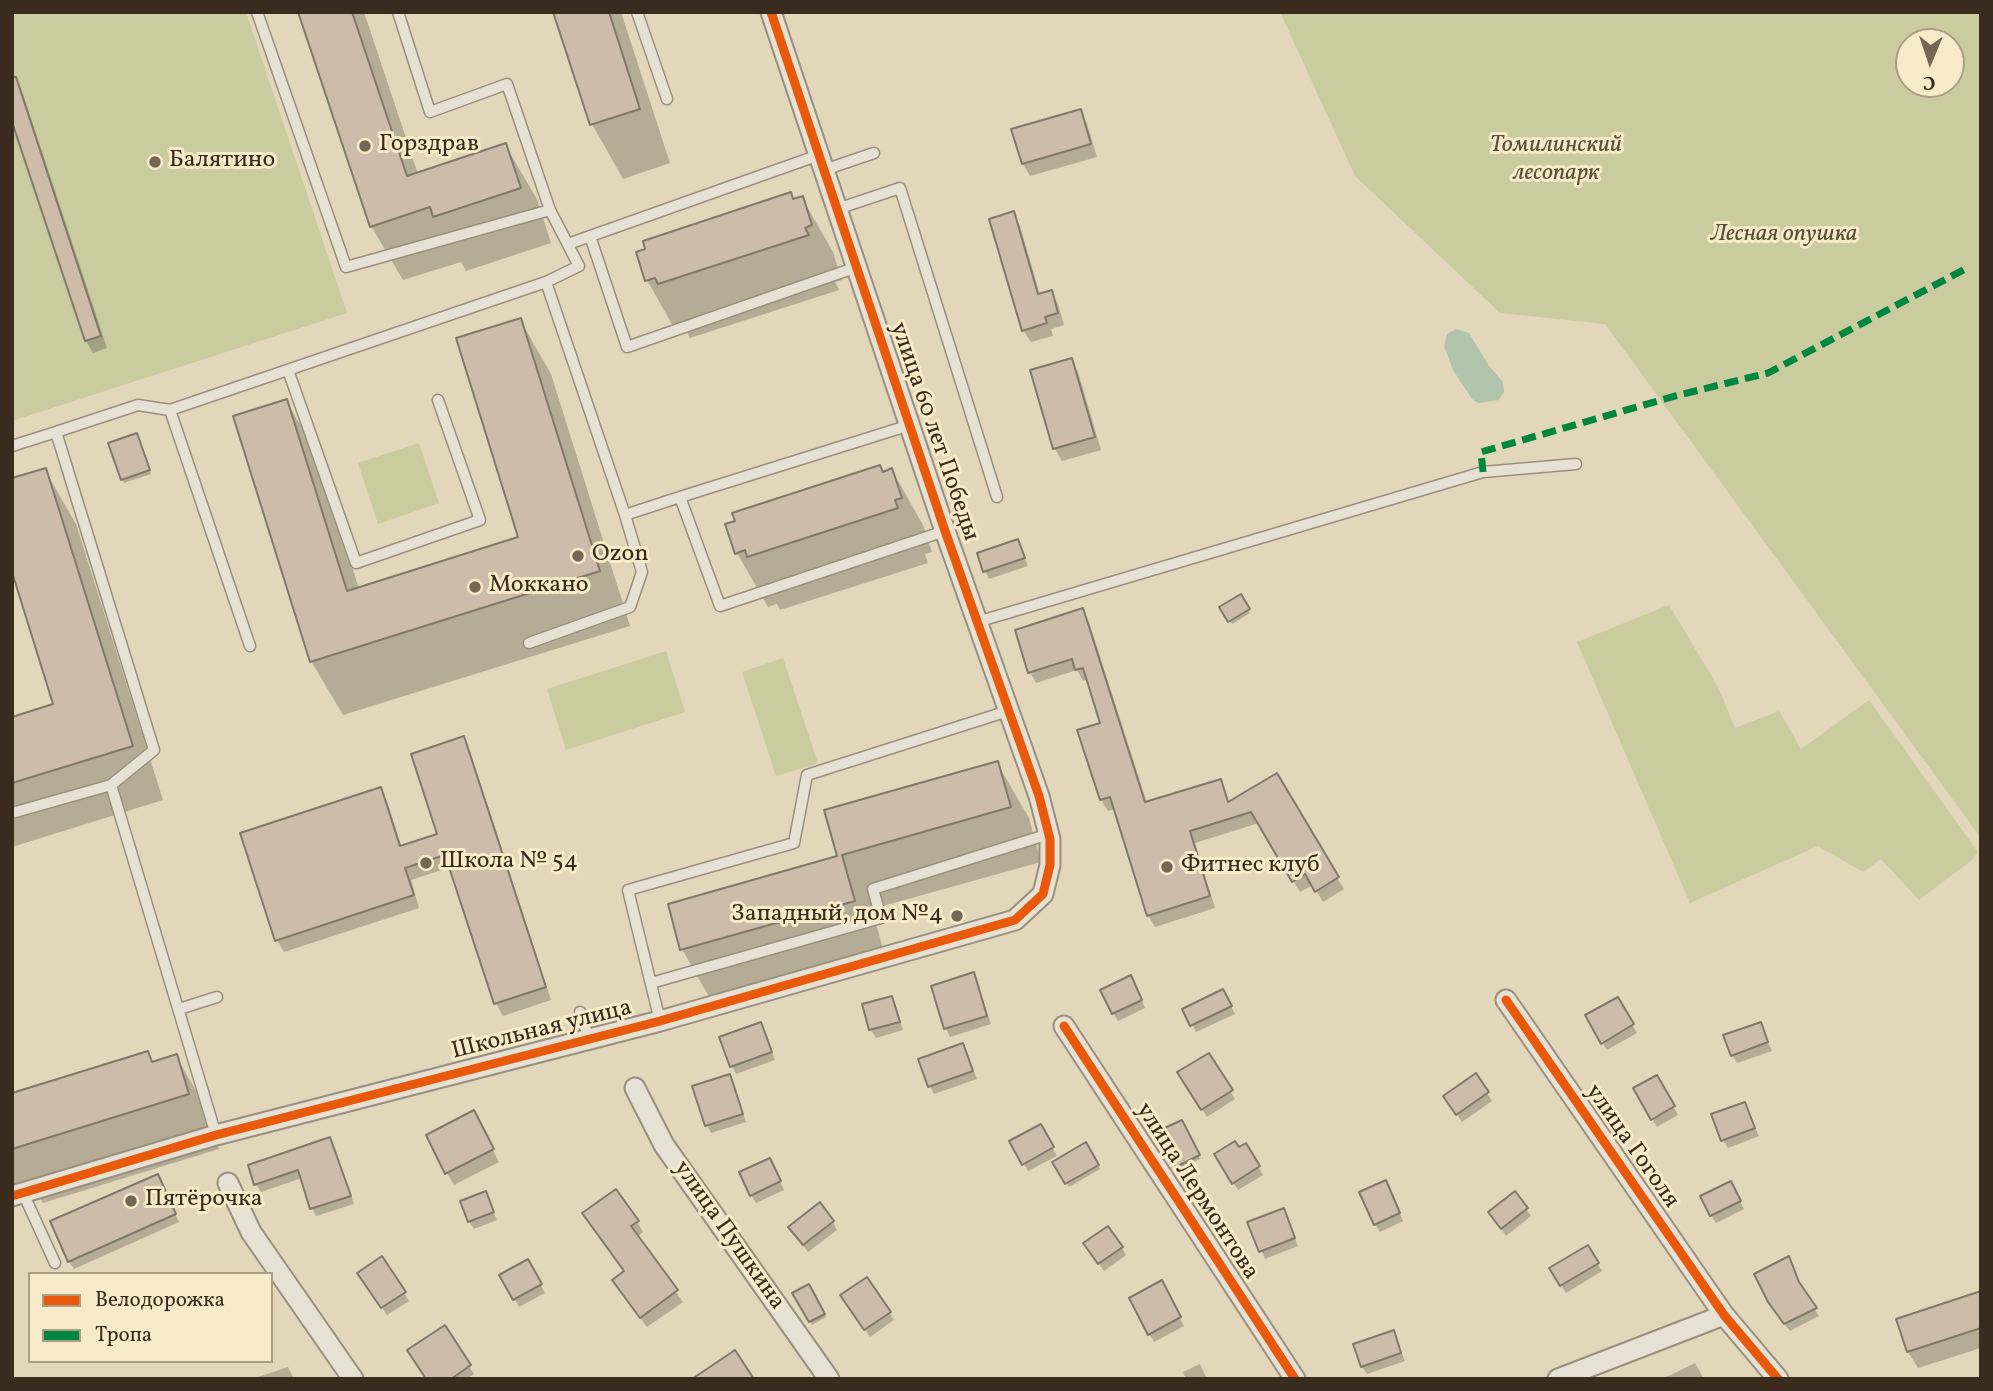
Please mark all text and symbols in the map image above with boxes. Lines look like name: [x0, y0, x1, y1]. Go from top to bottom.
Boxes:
north arrow: [1895, 28, 1965, 98]
text: С: [1923, 69, 1936, 95]
place label: Горздрав: [379, 132, 479, 160]
park label: Томилинский лесопарк: [1490, 133, 1622, 189]
marker: Горздрав: [357, 138, 373, 154]
place label: Балятино: [169, 148, 275, 176]
marker: Балятино: [147, 154, 163, 170]
park label: Лесная опушка: [1711, 222, 1857, 250]
street label: улица 60 лет Победы: [882, 319, 984, 545]
place label: Ozon: [592, 542, 649, 570]
marker: Ozon: [570, 548, 586, 564]
place label: Моккано: [489, 573, 589, 601]
marker: Моккано: [467, 579, 483, 595]
place label: Школа № 54: [440, 849, 578, 877]
place label: Фитнес клуб: [1181, 853, 1320, 881]
marker: Школа № 54: [418, 855, 434, 871]
marker: Фитнес клуб: [1159, 859, 1175, 875]
place label: Западный, дом №4: [731, 902, 943, 930]
marker: Западный, дом №4: [949, 908, 965, 924]
street label: Школьная улица: [449, 995, 635, 1067]
street label: улица Гоголя: [1578, 1079, 1684, 1215]
street label: улица Лермонтова: [1128, 1098, 1264, 1286]
street label: улица Пушкина: [666, 1156, 790, 1316]
place label: Пятёрочка: [145, 1187, 263, 1215]
marker: Пятёрочка: [123, 1193, 139, 1209]
legend: [28, 1272, 273, 1363]
text: Велодорожка: [95, 1286, 225, 1315]
text: Тропа: [95, 1321, 152, 1350]

